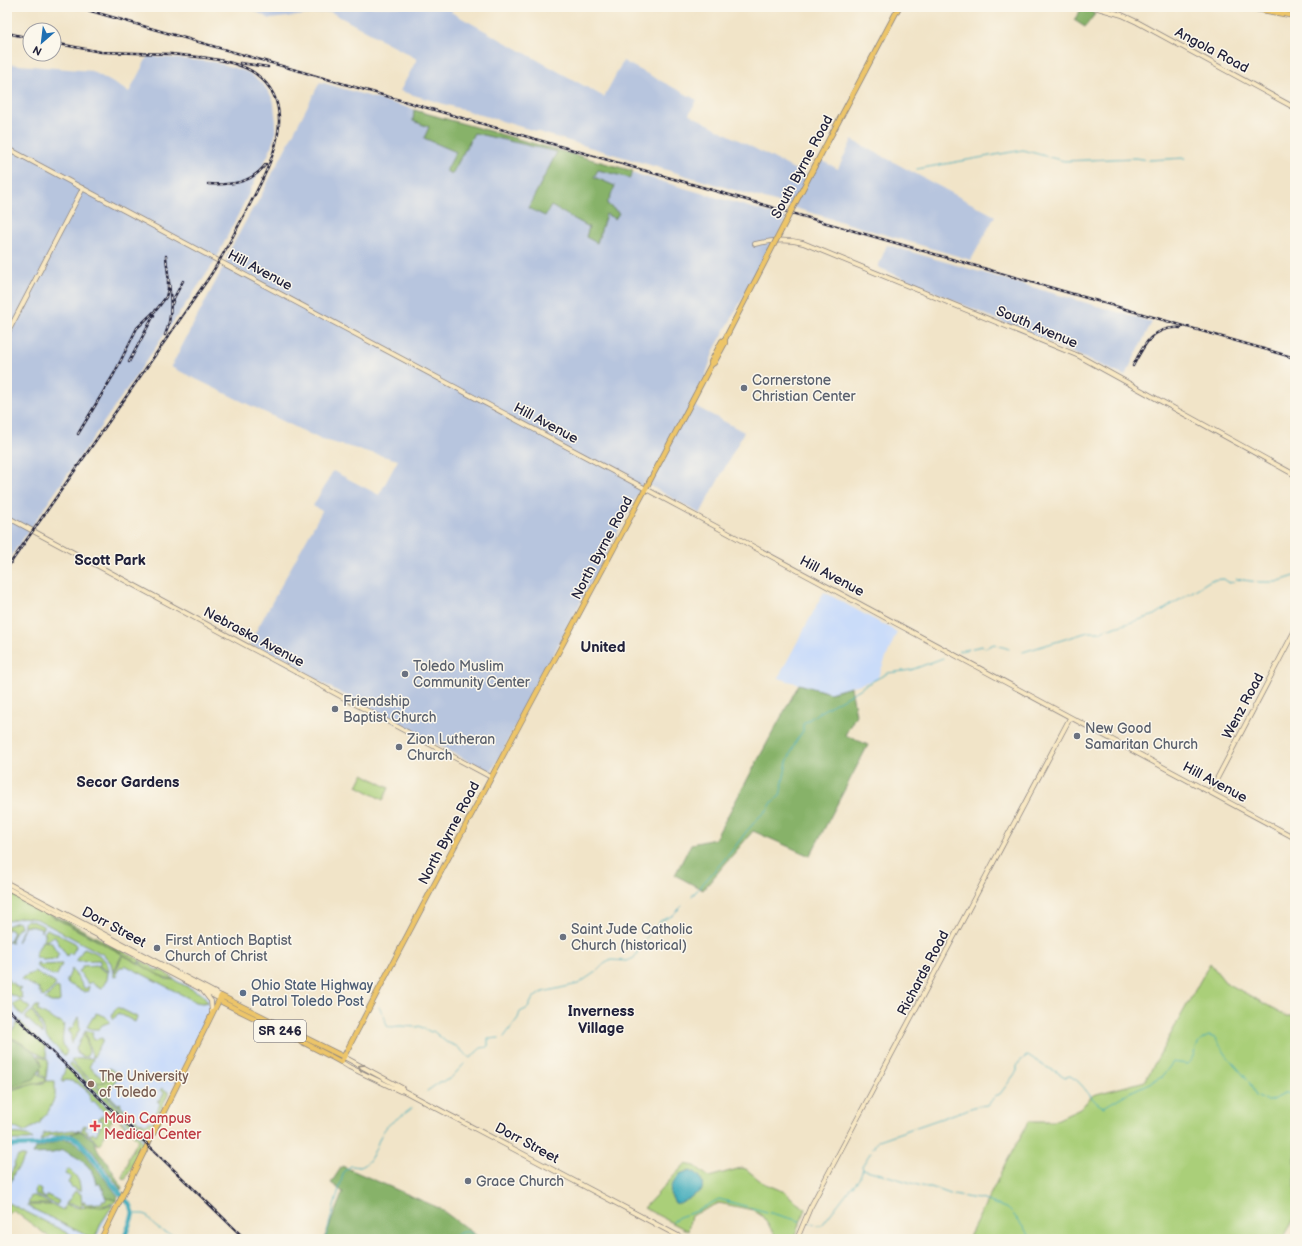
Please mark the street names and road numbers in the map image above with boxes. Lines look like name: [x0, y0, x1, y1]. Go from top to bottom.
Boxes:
street label: Angola Road: [1172, 23, 1252, 77]
street label: South Byrne Road: [768, 112, 836, 222]
street label: Hill Avenue: [225, 246, 295, 294]
street label: South Avenue: [994, 302, 1080, 352]
street label: Hill Avenue: [511, 399, 581, 447]
street label: North Byrne Road: [568, 494, 636, 602]
street label: Hill Avenue: [797, 552, 867, 600]
street label: Nebraska Avenue: [201, 603, 307, 671]
street label: Wenz Road: [1218, 670, 1268, 742]
street label: Hill Avenue: [1180, 758, 1250, 806]
street label: North Byrne Road: [415, 779, 483, 887]
street label: Dorr Street: [79, 903, 150, 951]
street label: Richards Road: [893, 928, 953, 1018]
road number: SR 246: [254, 1020, 306, 1042]
street label: Dorr Street: [492, 1119, 563, 1167]

